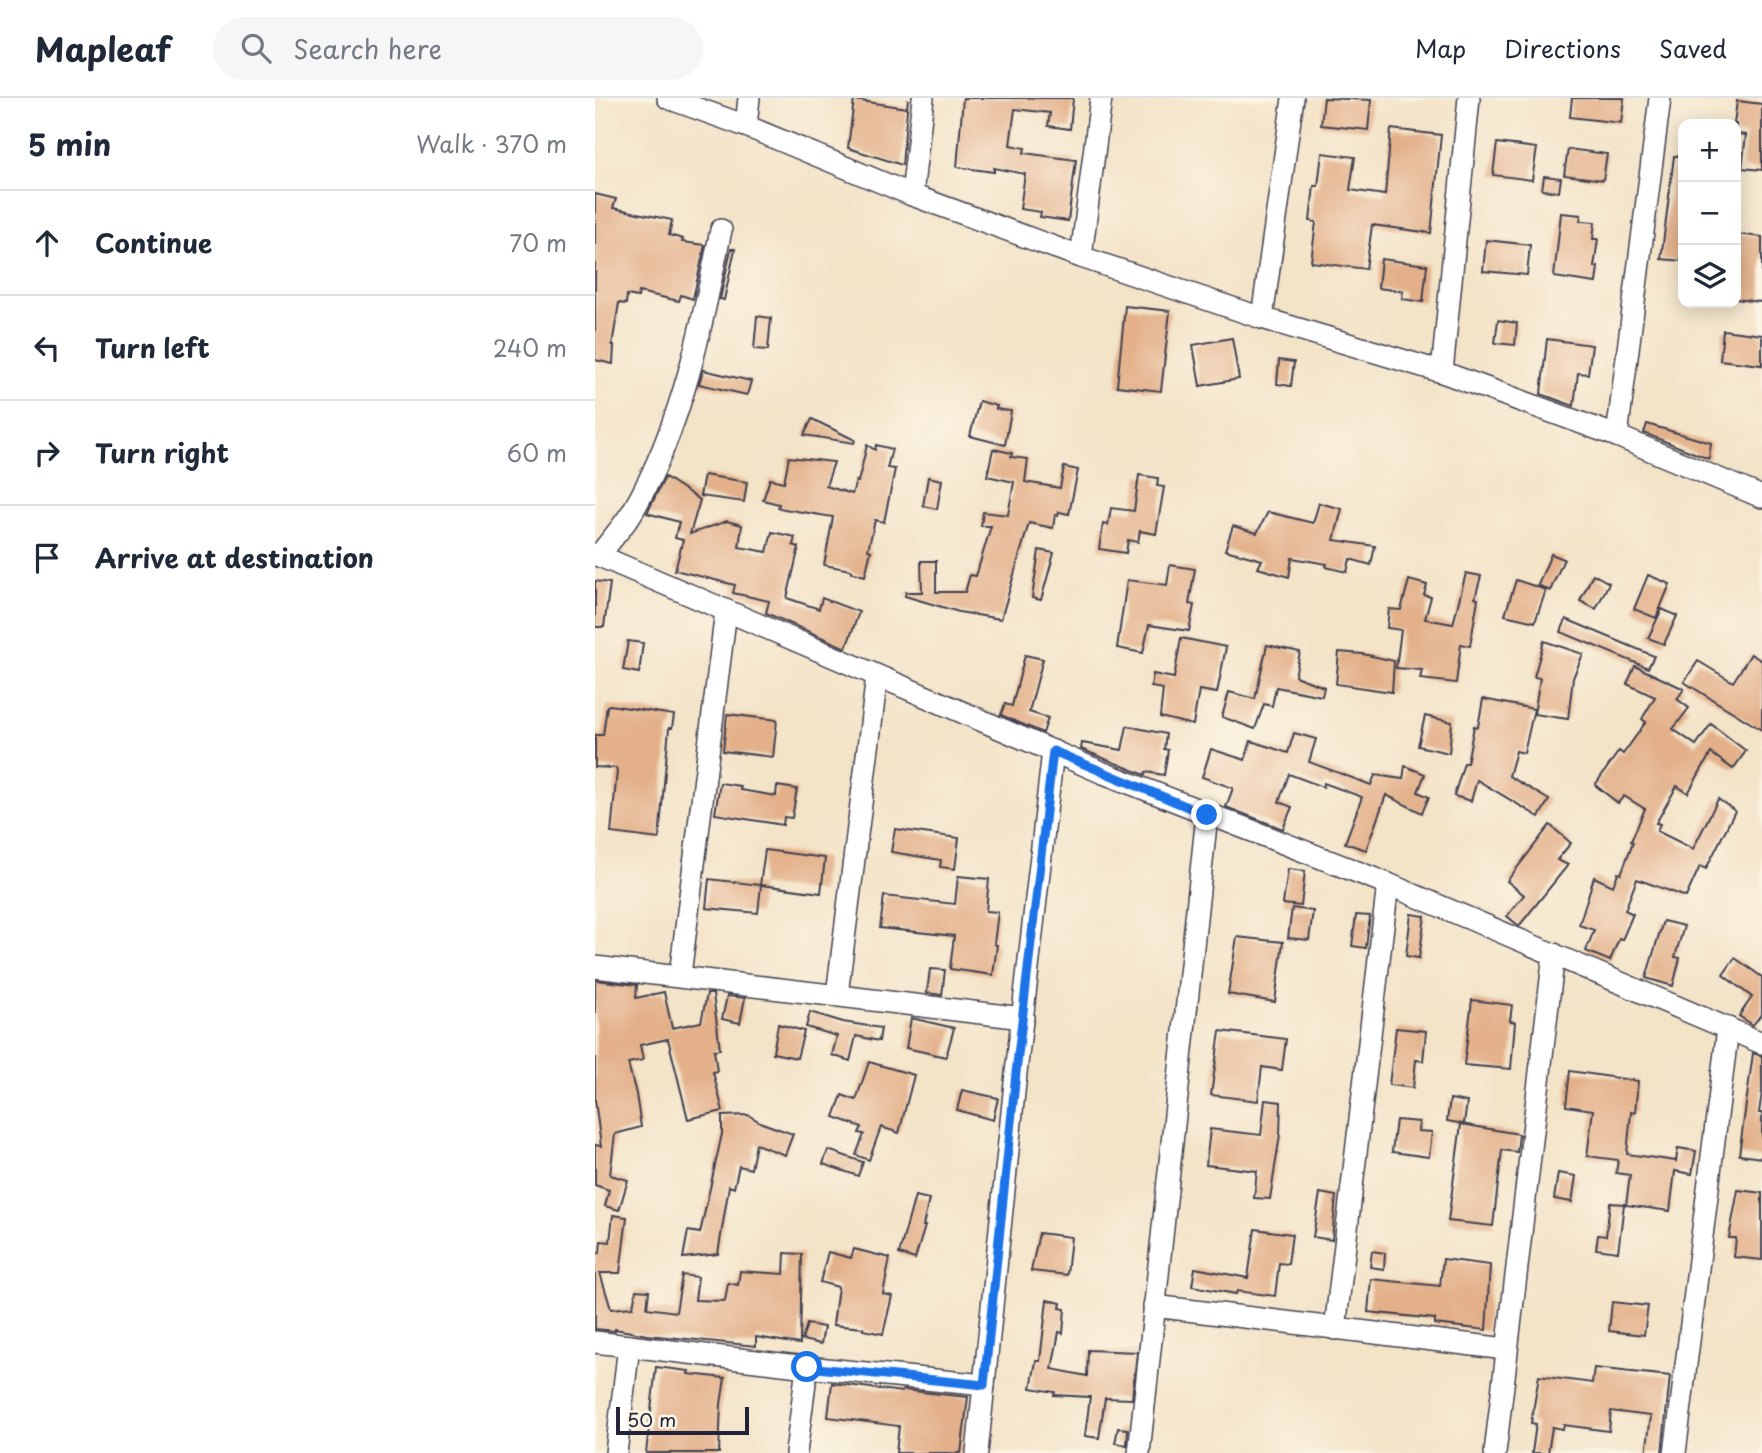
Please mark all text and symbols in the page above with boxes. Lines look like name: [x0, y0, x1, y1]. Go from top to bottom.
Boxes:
search box: [213, 17, 703, 80]
text: Mapleaf: [35, 23, 171, 73]
icon: search: [237, 29, 275, 67]
text: Search here: [293, 29, 442, 68]
text: Map: [1415, 30, 1466, 66]
text: Directions: [1504, 30, 1621, 66]
text: Saved: [1659, 30, 1727, 66]
map controls: [1678, 119, 1741, 308]
button: +: [1678, 119, 1741, 182]
text: 5 min: [28, 121, 111, 166]
text: Walk · 370 m: [416, 126, 567, 161]
button: −: [1678, 182, 1741, 245]
text: Continue: [95, 223, 212, 262]
icon: ahead: [28, 224, 66, 262]
text: 70 m: [509, 225, 567, 260]
button: layers: [1678, 245, 1741, 308]
text: Turn left: [95, 328, 210, 367]
icon: left: [28, 329, 66, 367]
text: 240 m: [493, 330, 567, 365]
text: Turn right: [95, 433, 229, 472]
icon: right: [28, 434, 66, 472]
text: 60 m: [507, 435, 567, 470]
text: Arrive at destination: [95, 538, 374, 577]
icon: arrive: [28, 539, 66, 577]
route end: [1191, 799, 1222, 830]
route start: [791, 1351, 822, 1382]
scale bar: [616, 1404, 749, 1436]
text: 50 m: [627, 1405, 676, 1433]

